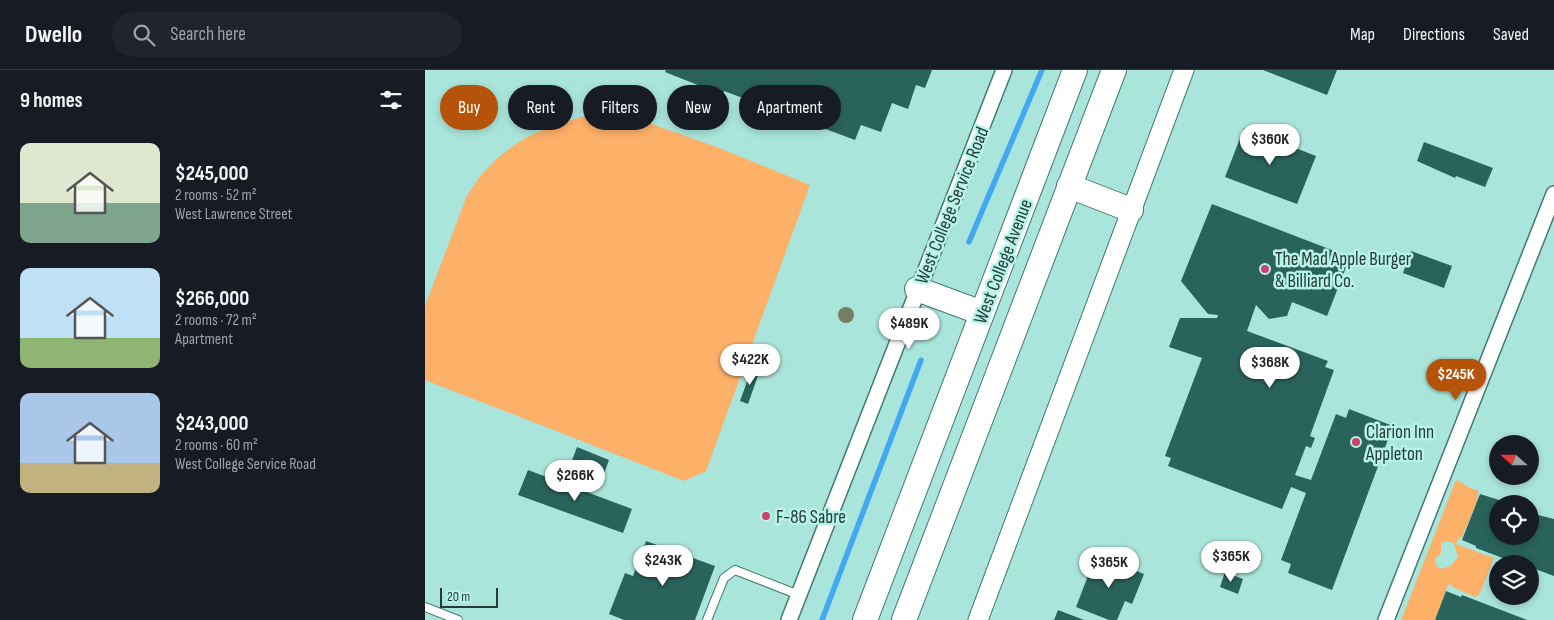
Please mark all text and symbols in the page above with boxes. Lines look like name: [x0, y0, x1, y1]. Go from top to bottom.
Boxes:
search box: [112, 12, 462, 57]
text: Dwello: [25, 20, 82, 49]
icon: search: [130, 21, 158, 49]
text: Search here: [170, 23, 246, 46]
text: Map: [1350, 24, 1375, 45]
text: Directions: [1403, 24, 1465, 45]
text: Saved: [1493, 24, 1529, 45]
chip: Buy: [440, 85, 498, 130]
chip: Rent: [508, 85, 573, 130]
chip: Filters: [583, 85, 657, 130]
chip: New: [667, 85, 729, 130]
chip: Apartment: [739, 85, 841, 130]
icon: filters: [377, 86, 405, 114]
text: 9 homes: [20, 88, 83, 113]
street label: West College Service Road: [910, 124, 994, 287]
pin: $360K: [1235, 124, 1305, 166]
text: $360K: [1251, 130, 1289, 149]
text: $245,000: [175, 161, 249, 186]
icon: home: [60, 163, 120, 223]
text: 2 rooms · 52 m²: [175, 186, 257, 205]
street label: West College Avenue: [969, 196, 1038, 327]
text: West Lawrence Street: [175, 205, 292, 224]
place label: The Mad Apple Burger & Billiard Co.: [1275, 248, 1412, 293]
marker: The Mad Apple Burger & Billiard Co.: [1259, 263, 1271, 275]
text: $266,000: [175, 286, 249, 311]
icon: home: [60, 288, 120, 348]
pin: $489K: [874, 308, 944, 350]
text: 2 rooms · 72 m²: [175, 311, 257, 330]
text: $489K: [890, 314, 928, 333]
text: Apartment: [175, 330, 233, 349]
pin: $422K: [715, 344, 785, 386]
pin: $368K: [1235, 346, 1305, 389]
text: $422K: [731, 350, 769, 369]
text: $368K: [1251, 353, 1289, 372]
pin: $245K: [1421, 358, 1491, 401]
text: $245K: [1437, 365, 1475, 384]
text: $243,000: [175, 411, 249, 436]
icon: home: [60, 413, 120, 473]
place label: Clarion Inn Appleton: [1365, 421, 1434, 466]
north arrow: [1489, 435, 1539, 485]
map controls: [1489, 435, 1539, 605]
text: 2 rooms · 60 m²: [175, 436, 258, 455]
marker: Clarion Inn Appleton: [1350, 436, 1362, 448]
text: West College Service Road: [175, 455, 316, 474]
pin: $266K: [540, 460, 610, 502]
text: $266K: [556, 466, 594, 485]
button: locate: [1489, 495, 1539, 545]
place label: F-86 Sabre: [776, 506, 846, 529]
marker: F-86 Sabre: [760, 510, 772, 522]
pin: $365K: [1196, 540, 1266, 583]
pin: $243K: [628, 544, 698, 587]
pin: $365K: [1074, 546, 1144, 589]
text: $365K: [1212, 547, 1250, 566]
text: $243K: [644, 551, 682, 570]
text: $365K: [1090, 553, 1128, 572]
button: layers: [1489, 555, 1539, 605]
scale bar: [440, 585, 497, 608]
text: 20 m: [447, 588, 470, 605]

